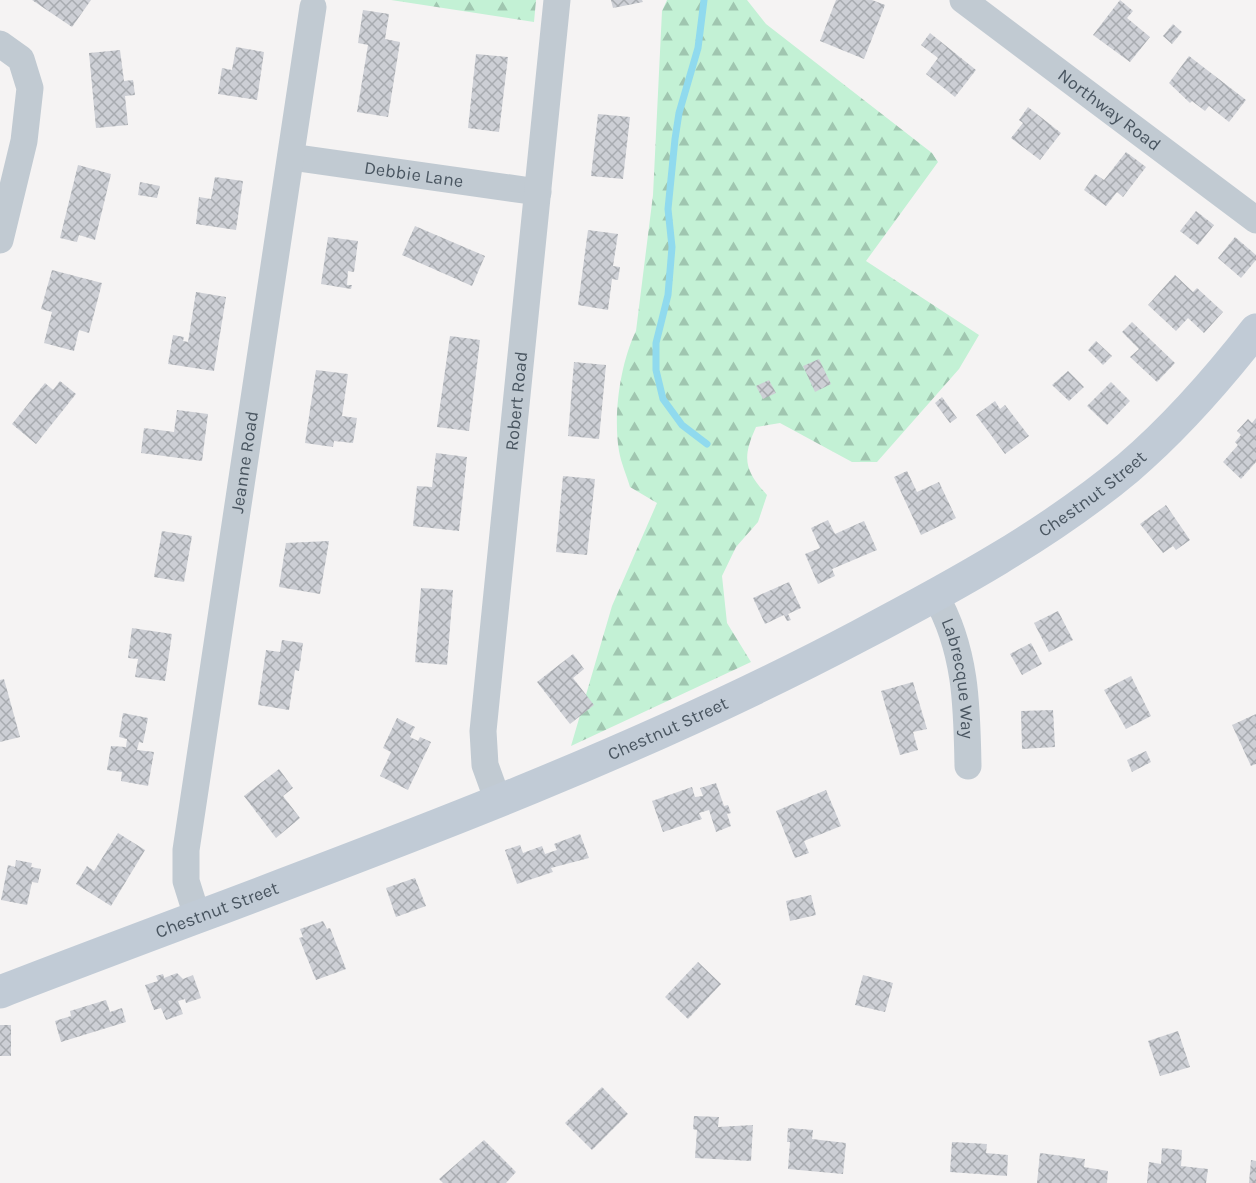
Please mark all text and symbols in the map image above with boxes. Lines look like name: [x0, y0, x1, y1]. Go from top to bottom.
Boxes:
street label: Northway Road: [1053, 64, 1165, 156]
street label: Debbie Lane: [363, 157, 465, 192]
street label: Robert Road: [500, 350, 532, 452]
street label: Jeanne Road: [226, 409, 263, 515]
street label: Chestnut Street: [1034, 446, 1151, 542]
street label: Labrecque Way: [937, 615, 978, 740]
street label: Chestnut Street: [604, 692, 732, 765]
street label: Chestnut Street: [152, 877, 282, 943]

